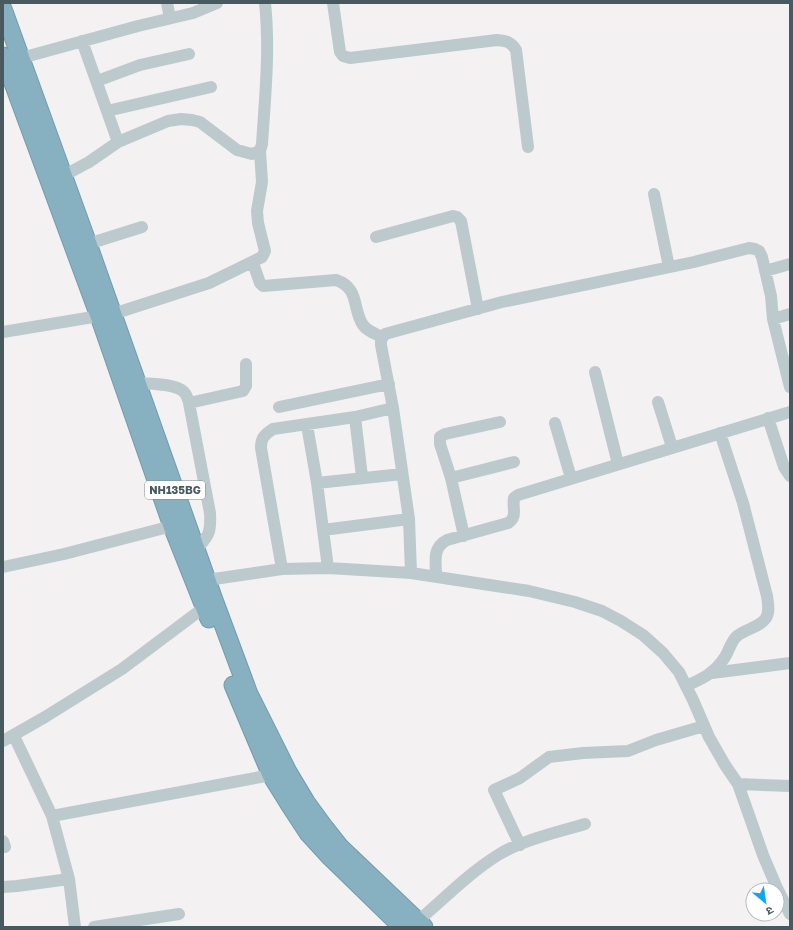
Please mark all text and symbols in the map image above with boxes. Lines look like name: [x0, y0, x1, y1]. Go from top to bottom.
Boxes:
road number: NH135BG: [145, 481, 205, 499]
north arrow: [745, 882, 785, 922]
text: उ: [764, 904, 776, 919]

